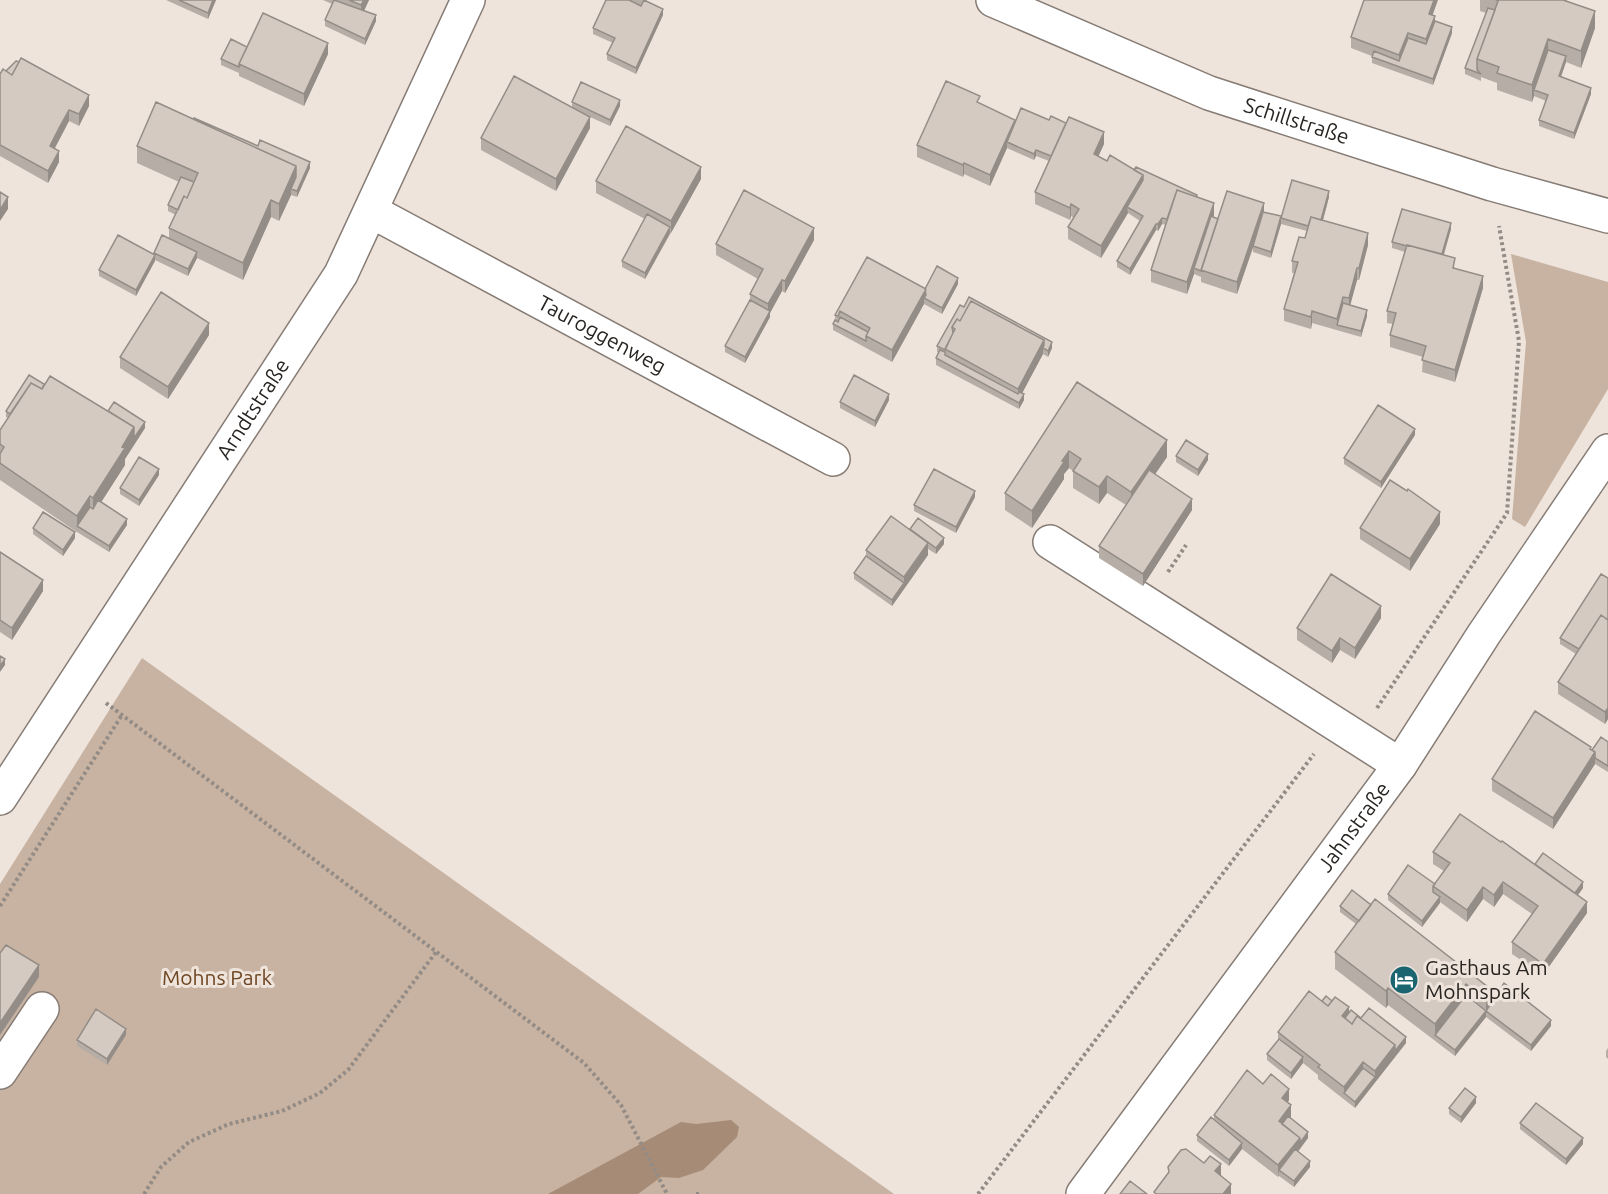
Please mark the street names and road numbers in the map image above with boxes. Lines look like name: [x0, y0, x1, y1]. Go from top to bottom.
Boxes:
street label: Schillstraße: [1241, 92, 1352, 148]
street label: Tauroggenweg: [534, 290, 670, 378]
street label: Arndtstraße: [211, 354, 294, 463]
street label: Jahnstraße: [1312, 777, 1394, 876]

